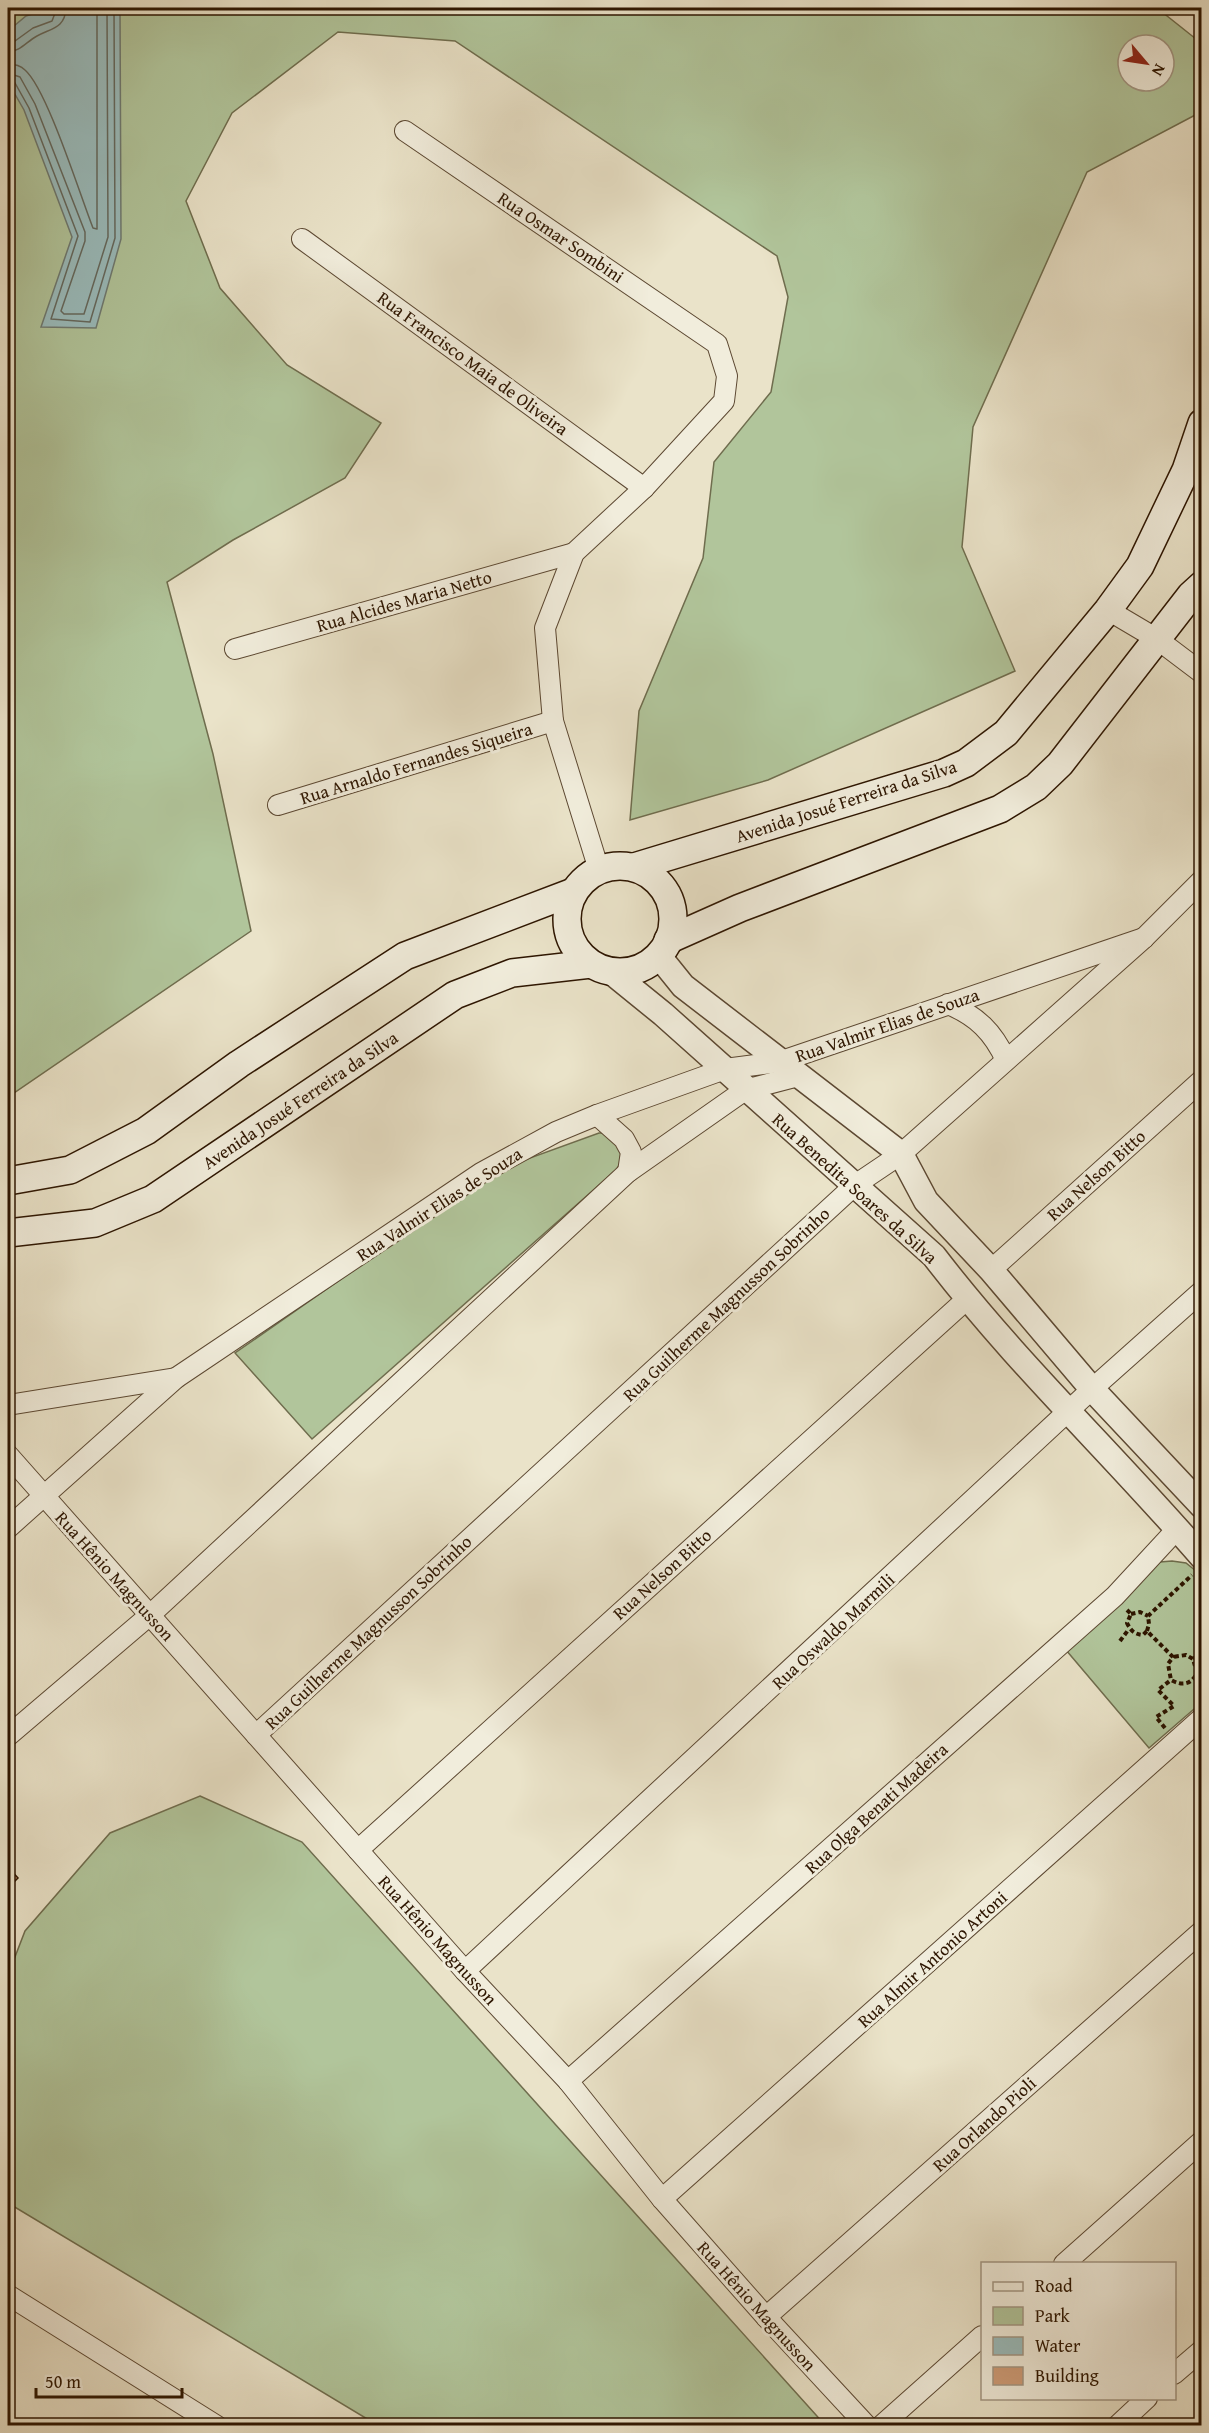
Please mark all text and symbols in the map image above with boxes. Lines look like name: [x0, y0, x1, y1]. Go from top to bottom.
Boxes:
north arrow: [1116, 33, 1176, 93]
text: N: [1146, 60, 1172, 81]
street label: Rua Osmar Sombini: [492, 185, 630, 289]
street label: Rua Francisco Maia de Oliveira: [372, 284, 574, 442]
street label: Rua Alcides Maria Netto: [313, 563, 495, 639]
street label: Rua Arnaldo Fernandes Siqueira: [297, 715, 536, 811]
street label: Avenida Josué Ferreira da Silva: [732, 752, 960, 849]
street label: Rua Valmir Elias de Souza: [791, 981, 983, 1069]
street label: Avenida Josué Ferreira da Silva: [197, 1024, 404, 1176]
street label: Rua Benedita Soares da Silva: [766, 1106, 944, 1270]
street label: Rua Nelson Bitto: [1040, 1123, 1152, 1227]
street label: Rua Valmir Elias de Souza: [351, 1140, 528, 1268]
street label: Rua Guilherme Magnusson Sobrinho: [616, 1200, 836, 1408]
street label: Rua Hênio Magnusson: [49, 1505, 181, 1647]
street label: Rua Nelson Bitto: [606, 1522, 718, 1626]
street label: Rua Guilherme Magnusson Sobrinho: [258, 1528, 478, 1736]
street label: Rua Oswaldo Marmili: [765, 1567, 901, 1695]
street label: Rua Olga Benati Madeira: [798, 1736, 954, 1880]
street label: Rua Hênio Magnusson: [372, 1869, 504, 2011]
street label: Rua Almir Antonio Artoni: [851, 1884, 1013, 2034]
street label: Rua Orlando Pioli: [926, 2070, 1042, 2178]
street label: Rua Hênio Magnusson: [691, 2235, 823, 2377]
legend: [981, 2262, 1176, 2400]
text: Road: [1035, 2272, 1073, 2299]
text: Park: [1035, 2302, 1071, 2329]
text: Water: [1035, 2332, 1081, 2359]
scale bar: [36, 2361, 182, 2399]
text: Building: [1035, 2362, 1099, 2389]
text: 50 m: [45, 2368, 81, 2395]

